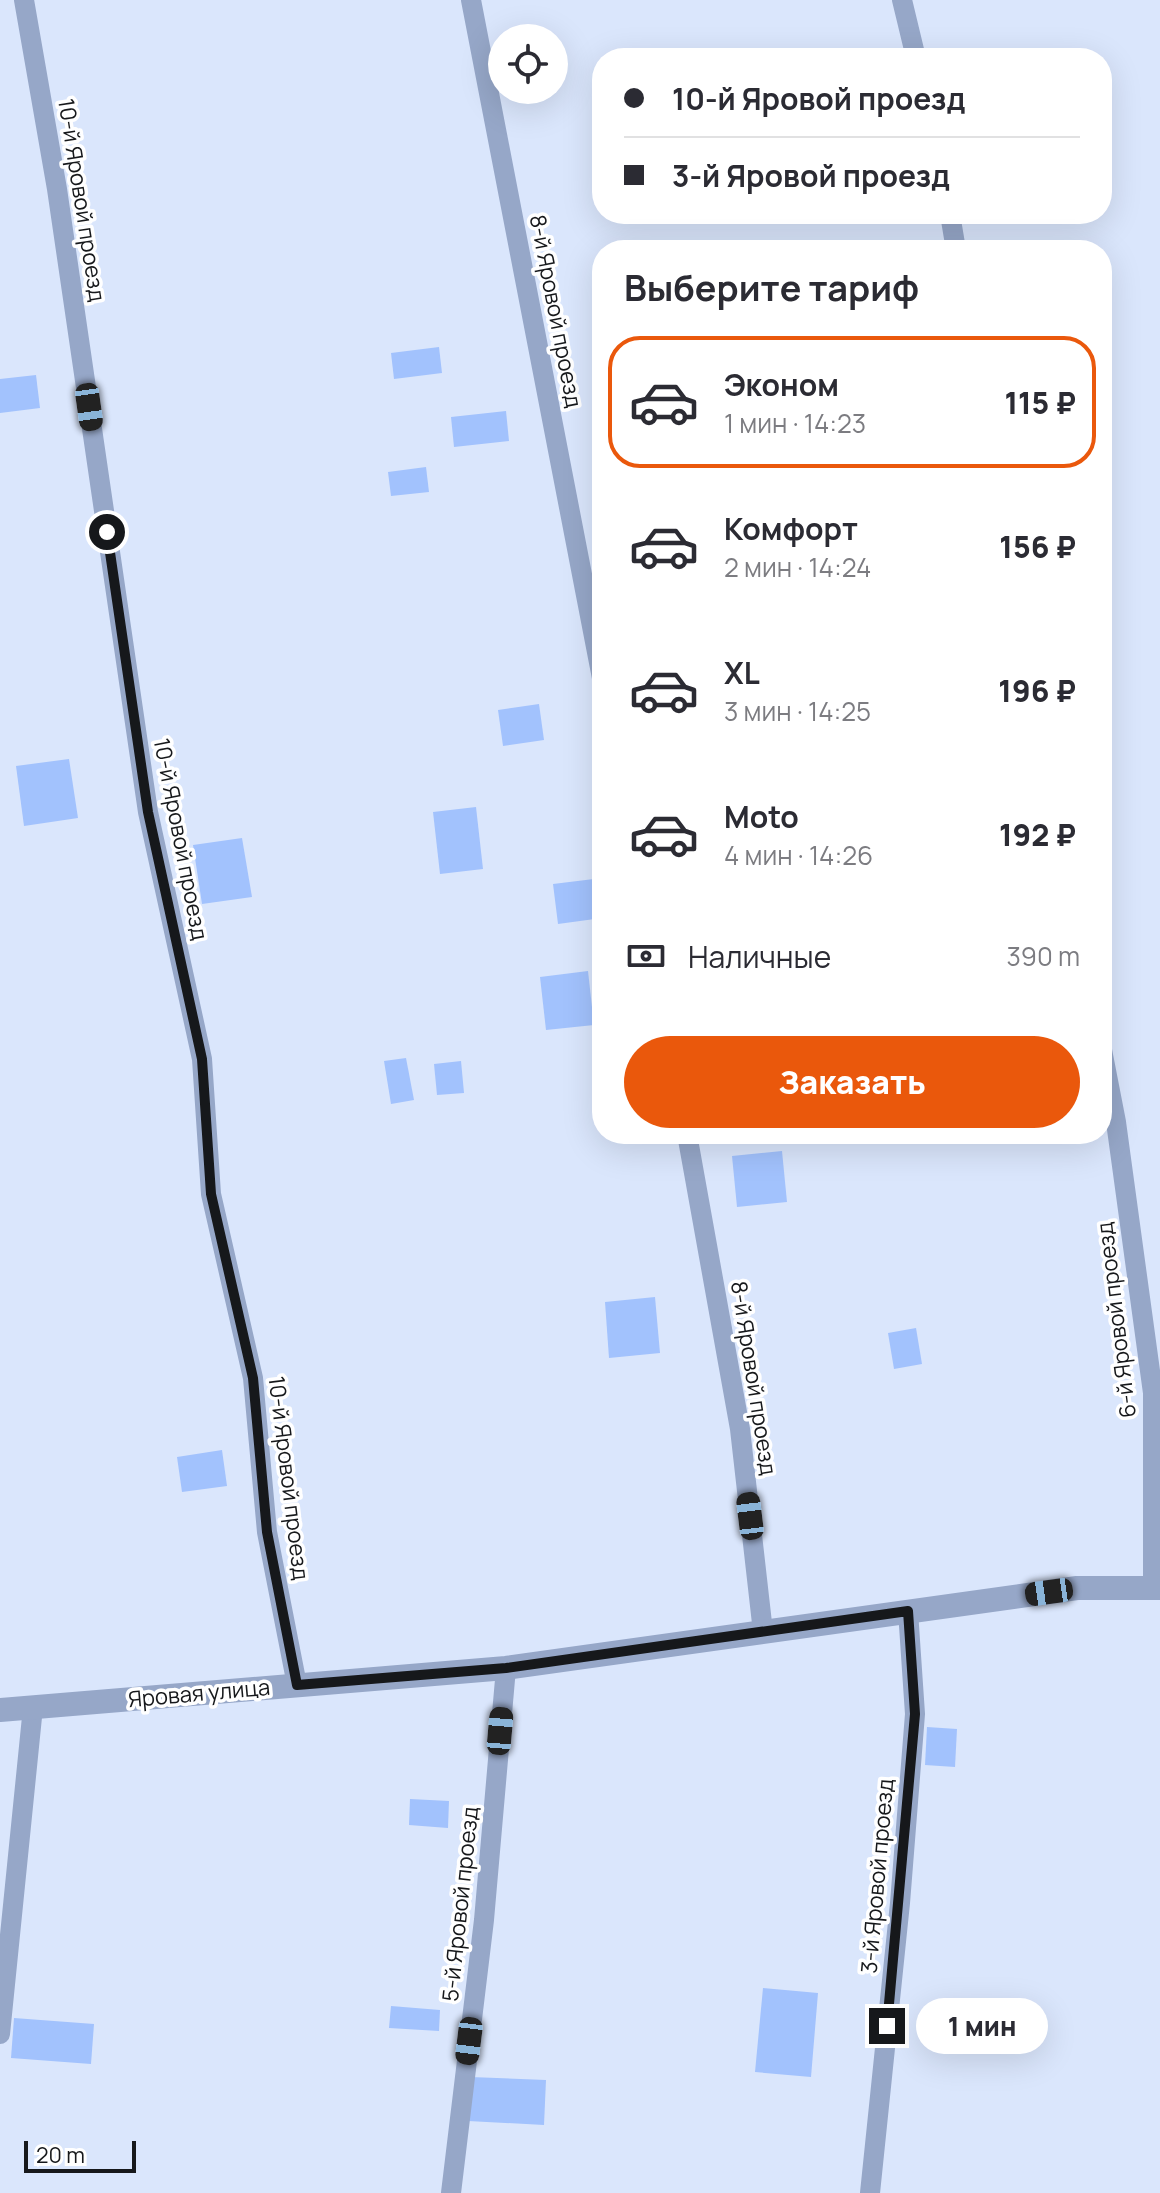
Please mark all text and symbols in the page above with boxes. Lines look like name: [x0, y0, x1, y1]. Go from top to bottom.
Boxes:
map controls: [488, 24, 568, 104]
button: locate: [488, 24, 568, 104]
text: 10-й Яровой проезд: [672, 78, 965, 119]
street label: 10-й Яровой проезд: [51, 96, 113, 304]
text: 3-й Яровой проезд: [672, 155, 950, 196]
street label: 8-й Яровой проезд: [523, 212, 589, 410]
text: Выберите тариф: [624, 263, 919, 312]
text: Эконом: [724, 364, 839, 405]
icon: car: [628, 366, 700, 438]
car: [74, 382, 104, 432]
text: 115 ₽: [1004, 382, 1076, 423]
text: 1 мин · 14:23: [724, 405, 866, 441]
text: Комфорт: [724, 508, 858, 549]
icon: car: [628, 510, 700, 582]
route start: [89, 514, 125, 550]
text: 156 ₽: [999, 526, 1076, 567]
text: 2 мин · 14:24: [724, 549, 871, 585]
text: XL: [724, 652, 760, 693]
icon: car: [628, 654, 700, 726]
text: 196 ₽: [998, 670, 1076, 711]
text: 3 мин · 14:25: [724, 693, 871, 729]
street label: 10-й Яровой проезд: [147, 735, 215, 943]
text: Moto: [724, 796, 799, 837]
icon: car: [628, 798, 700, 870]
text: 192 ₽: [999, 814, 1076, 855]
text: 4 мин · 14:26: [724, 837, 873, 873]
icon: cash: [624, 934, 668, 978]
text: Наличные: [688, 936, 831, 977]
text: 390 m: [1006, 938, 1080, 974]
button: Заказать: [624, 1036, 1080, 1128]
street label: 6-й Яровой проезд: [1089, 1221, 1143, 1419]
street label: 8-й Яровой проезд: [724, 1279, 784, 1477]
street label: 10-й Яровой проезд: [262, 1374, 316, 1582]
car: [735, 1491, 765, 1541]
car: [1024, 1577, 1074, 1607]
street label: Яровая улица: [127, 1672, 271, 1714]
car: [486, 1706, 514, 1756]
street label: 3-й Яровой проезд: [854, 1777, 900, 1975]
street label: 5-й Яровой проезд: [435, 1805, 485, 2003]
callout: 1 мин: [915, 1998, 1047, 2054]
route end: [869, 2008, 905, 2044]
text: 1 мин: [948, 2008, 1016, 2044]
car: [454, 2016, 484, 2066]
scale bar: [24, 2137, 136, 2173]
text: 20 m: [36, 2140, 85, 2170]

